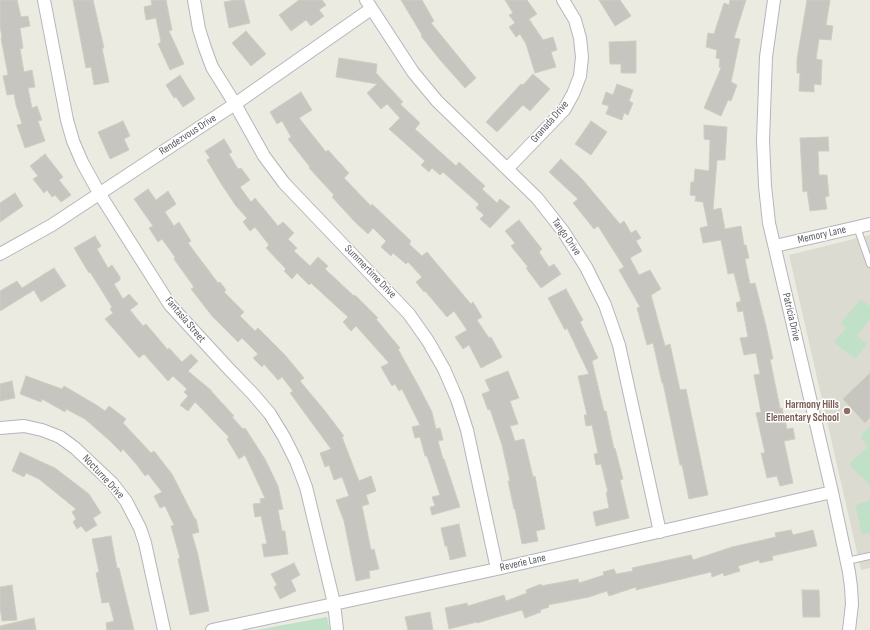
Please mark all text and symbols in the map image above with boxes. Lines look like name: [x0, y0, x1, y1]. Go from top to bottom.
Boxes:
street label: Granada Drive: [528, 98, 572, 146]
street label: Rendezvous Drive: [157, 112, 219, 158]
street label: Tango Drive: [548, 216, 584, 258]
street label: Memory Lane: [797, 223, 847, 247]
street label: Summertime Drive: [341, 243, 399, 301]
street label: Patricia Drive: [779, 292, 803, 342]
street label: Fantasia Street: [162, 294, 208, 346]
place label: Harmony Hills Elementary School: [766, 398, 839, 424]
marker: Harmony Hills Elementary School: [842, 406, 852, 416]
street label: Nocturne Drive: [79, 452, 127, 502]
street label: Reverie Lane: [499, 551, 547, 575]

